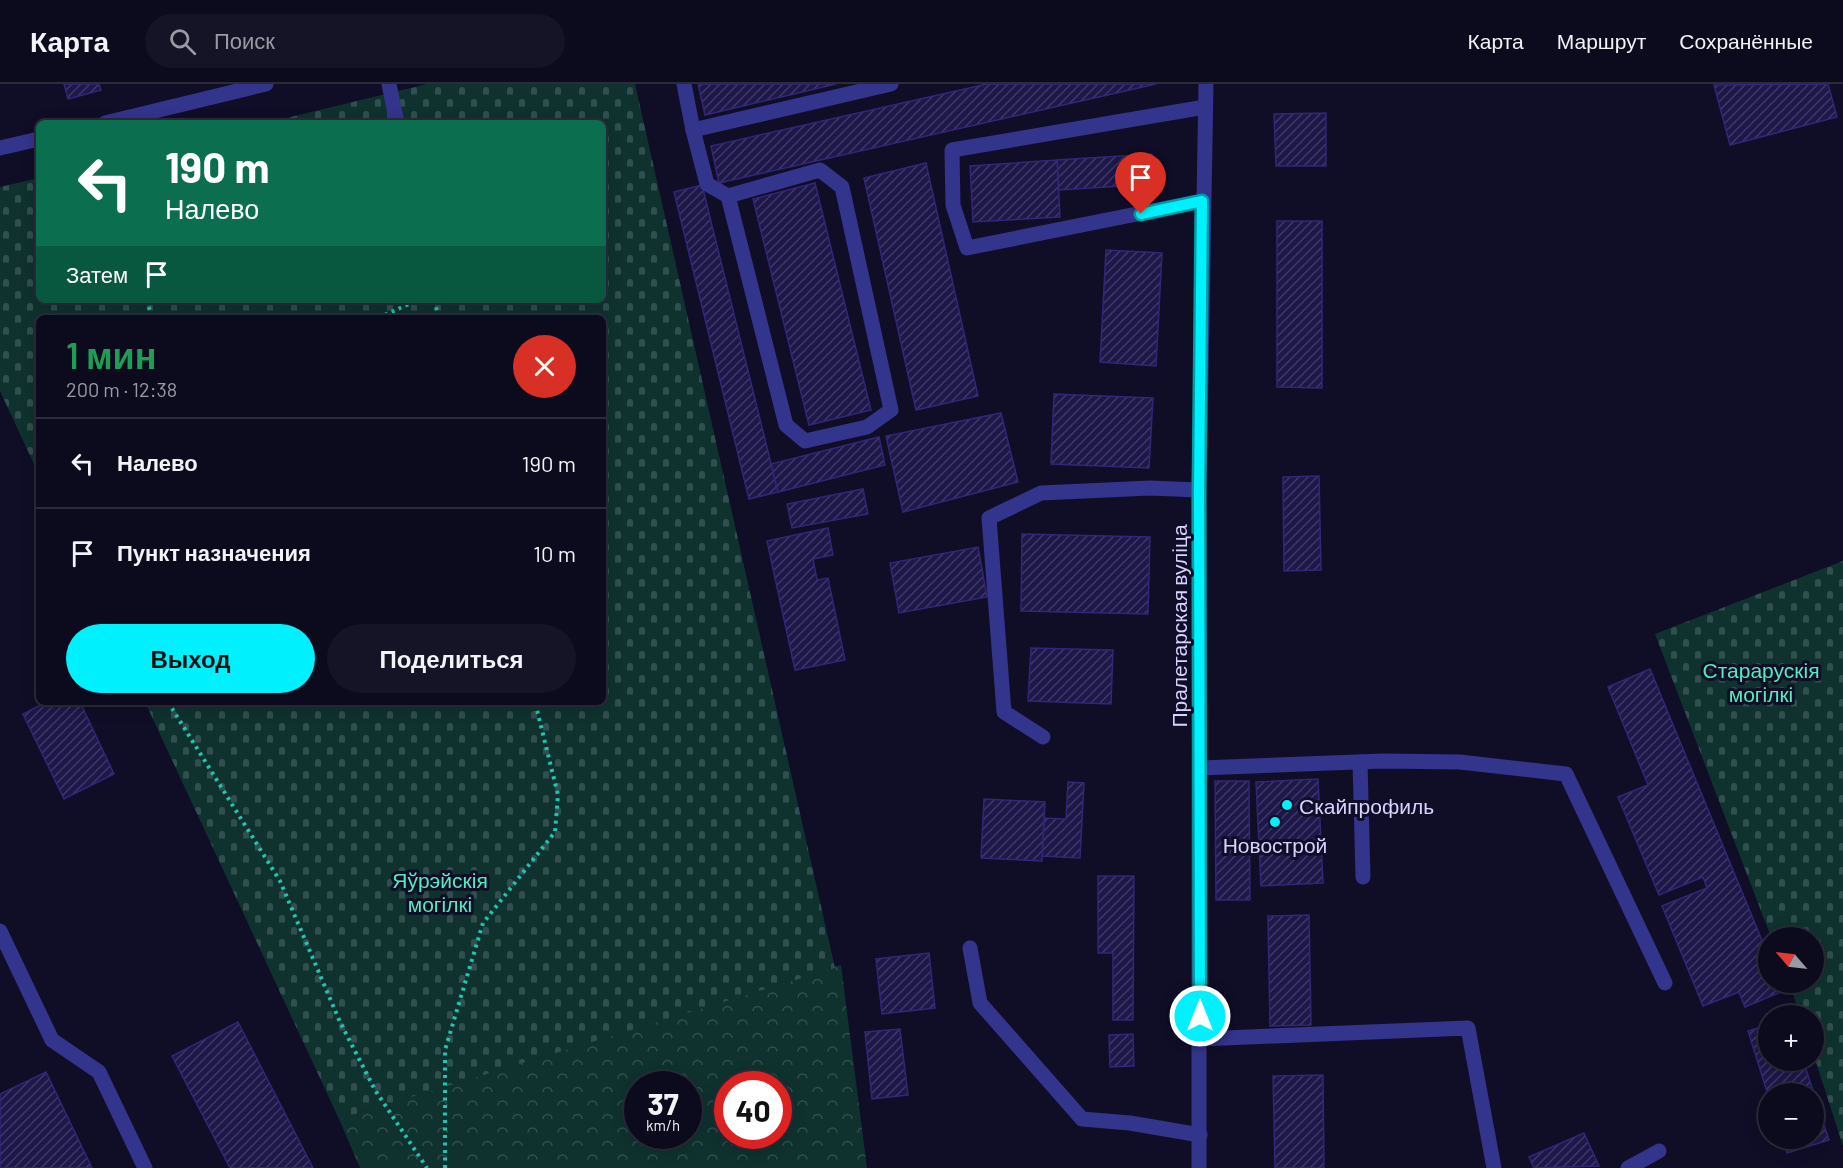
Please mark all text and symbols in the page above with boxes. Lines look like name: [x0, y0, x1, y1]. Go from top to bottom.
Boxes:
search box: [145, 14, 565, 68]
text: Карта: [30, 24, 109, 58]
icon: search: [166, 25, 199, 58]
text: Поиск: [214, 27, 275, 53]
text: Карта: [1468, 28, 1524, 53]
text: Маршрут: [1557, 28, 1646, 53]
text: Сохранённые: [1679, 28, 1813, 53]
text: 190 m: [165, 141, 270, 191]
icon: left: [66, 144, 144, 222]
pin: [1115, 152, 1166, 214]
icon: arrive: [1124, 161, 1157, 194]
text: Налево: [165, 192, 259, 224]
icon: arrive: [140, 258, 173, 291]
text: Затем: [66, 261, 128, 287]
text: 1 мин: [66, 333, 156, 376]
button: close: [513, 335, 576, 398]
text: 200 m · 12:38: [66, 377, 177, 401]
icon: left: [66, 447, 99, 480]
text: Налево: [117, 449, 198, 475]
text: 190 m: [522, 450, 576, 476]
street label: Пралетарская вуліца: [1166, 524, 1191, 728]
icon: arrive: [66, 537, 99, 570]
text: Пункт назначения: [117, 539, 311, 565]
text: 10 m: [533, 540, 576, 566]
button: Выход: [66, 624, 315, 693]
button: Поделиться: [327, 624, 576, 693]
park label: Старарускія могілкі: [1702, 657, 1820, 706]
place label: Скайпрофиль: [1299, 793, 1434, 818]
marker: Скайпрофиль: [1280, 798, 1294, 812]
marker: Новострой: [1268, 815, 1282, 829]
place label: Новострой: [1223, 832, 1327, 857]
park label: Яўрэйскія могілкі: [392, 867, 488, 916]
north arrow: [1758, 927, 1824, 993]
map controls: [1758, 927, 1824, 1149]
position arrow: [1168, 984, 1232, 1048]
button: +: [1758, 1005, 1824, 1071]
speed limit sign: 40: [714, 1071, 792, 1149]
button: −: [1758, 1083, 1824, 1149]
text: 37: [647, 1085, 679, 1121]
text: km/h: [646, 1116, 680, 1134]

